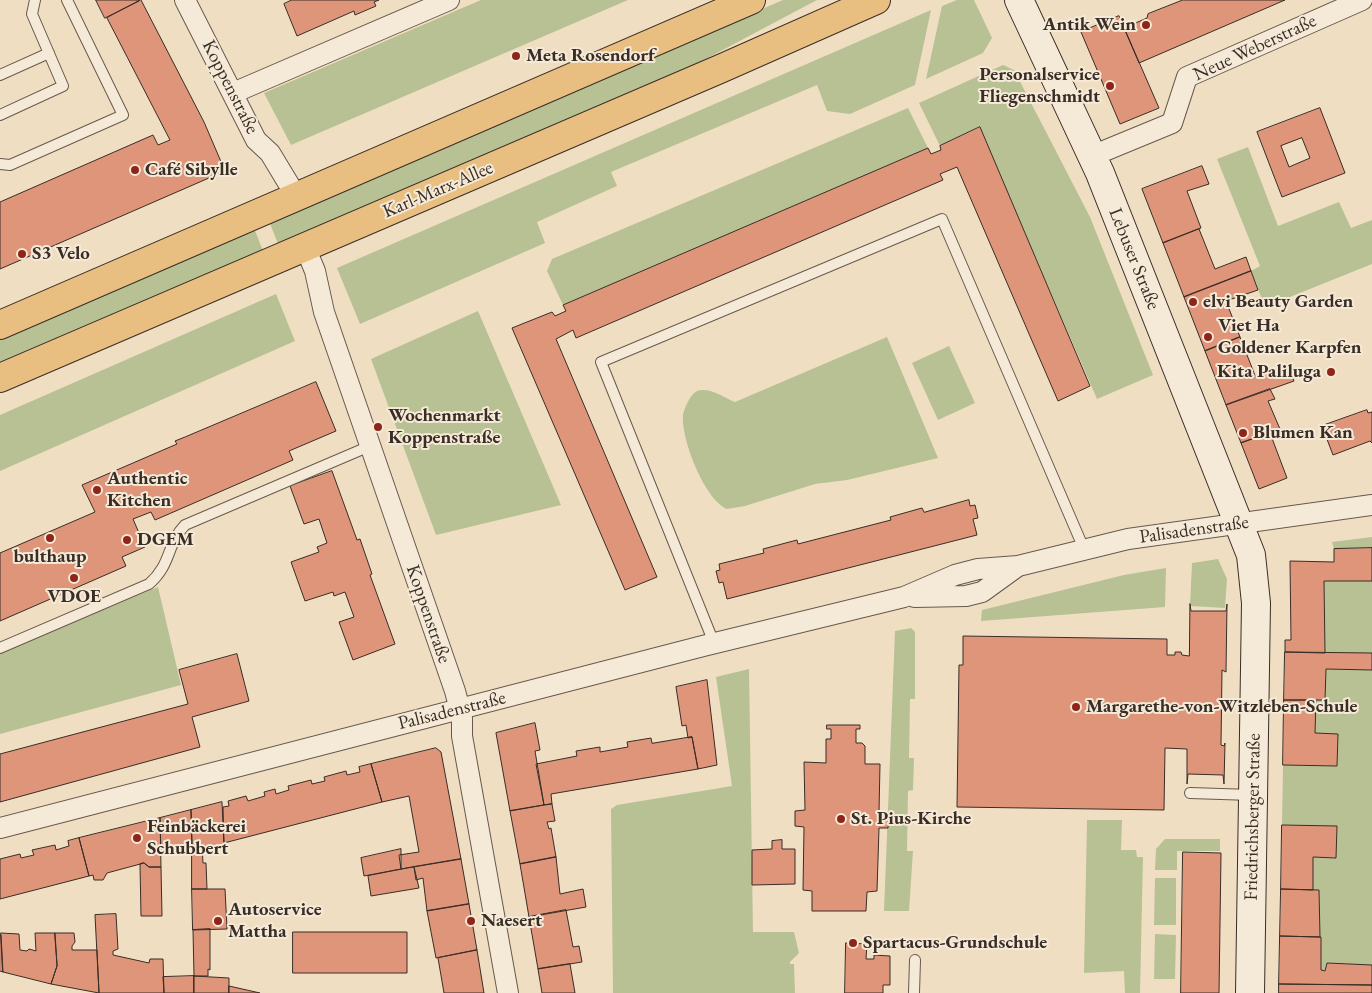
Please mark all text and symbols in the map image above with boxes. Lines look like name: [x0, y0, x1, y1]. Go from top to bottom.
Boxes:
street label: Neue Weberstraße: [1190, 10, 1320, 86]
place label: Antik Wein: [1043, 14, 1136, 36]
marker: Antik Wein: [1140, 19, 1152, 31]
street label: Koppenstraße: [197, 36, 263, 138]
place label: Meta Rosendorf: [526, 45, 655, 67]
marker: Meta Rosendorf: [510, 50, 522, 62]
place label: Personalservice Fliegenschmidt: [979, 64, 1100, 108]
marker: Personalservice Fliegenschmidt: [1104, 80, 1116, 92]
street label: Karl-Marx-Allee: [379, 157, 497, 223]
place label: Café Sibylle: [145, 159, 238, 181]
marker: Café Sibylle: [129, 164, 141, 176]
street label: Lebuser Straße: [1103, 205, 1165, 313]
place label: S3 Velo: [32, 243, 90, 265]
marker: S3 Velo: [16, 248, 28, 260]
place label: elvi Beauty Garden: [1203, 291, 1353, 313]
marker: elvi Beauty Garden: [1187, 296, 1199, 308]
place label: Viet Ha Goldener Karpfen: [1218, 315, 1361, 359]
marker: Viet Ha Goldener Karpfen: [1202, 331, 1214, 343]
place label: Kita Paliluga: [1217, 361, 1321, 383]
marker: Kita Paliluga: [1325, 366, 1337, 378]
place label: Wochenmarkt Koppenstraße: [388, 405, 501, 449]
marker: Wochenmarkt Koppenstraße: [372, 421, 384, 433]
place label: Blumen Kan: [1253, 422, 1353, 444]
marker: Blumen Kan: [1237, 427, 1249, 439]
place label: Authentic Kitchen: [107, 468, 188, 512]
marker: Authentic Kitchen: [91, 484, 103, 496]
street label: Palisadenstraße: [1138, 511, 1250, 549]
place label: DGEM: [137, 529, 194, 551]
marker: bulthaup: [44, 532, 56, 544]
marker: DGEM: [121, 534, 133, 546]
place label: bulthaup: [14, 546, 86, 568]
street label: Koppenstraße: [401, 562, 455, 666]
marker: VDOE: [68, 572, 80, 584]
place label: VDOE: [47, 586, 101, 608]
street label: Palisadenstraße: [396, 687, 508, 735]
place label: Margarethe-von-Witzleben-Schule: [1086, 696, 1357, 718]
marker: Margarethe-von-Witzleben-Schule: [1070, 701, 1082, 713]
street label: Friedrichsberger Straße: [1240, 733, 1266, 901]
place label: St. Pius-Kirche: [851, 808, 971, 830]
marker: St. Pius-Kirche: [835, 813, 847, 825]
place label: Feinbäckerei Schubbert: [147, 816, 246, 860]
marker: Feinbäckerei Schubbert: [131, 832, 143, 844]
place label: Autoservice Mattha: [228, 899, 322, 943]
place label: Naesert: [481, 910, 542, 932]
marker: Autoservice Mattha: [212, 915, 224, 927]
marker: Naesert: [465, 915, 477, 927]
place label: Spartacus-Grundschule: [863, 932, 1047, 954]
marker: Spartacus-Grundschule: [847, 937, 859, 949]

